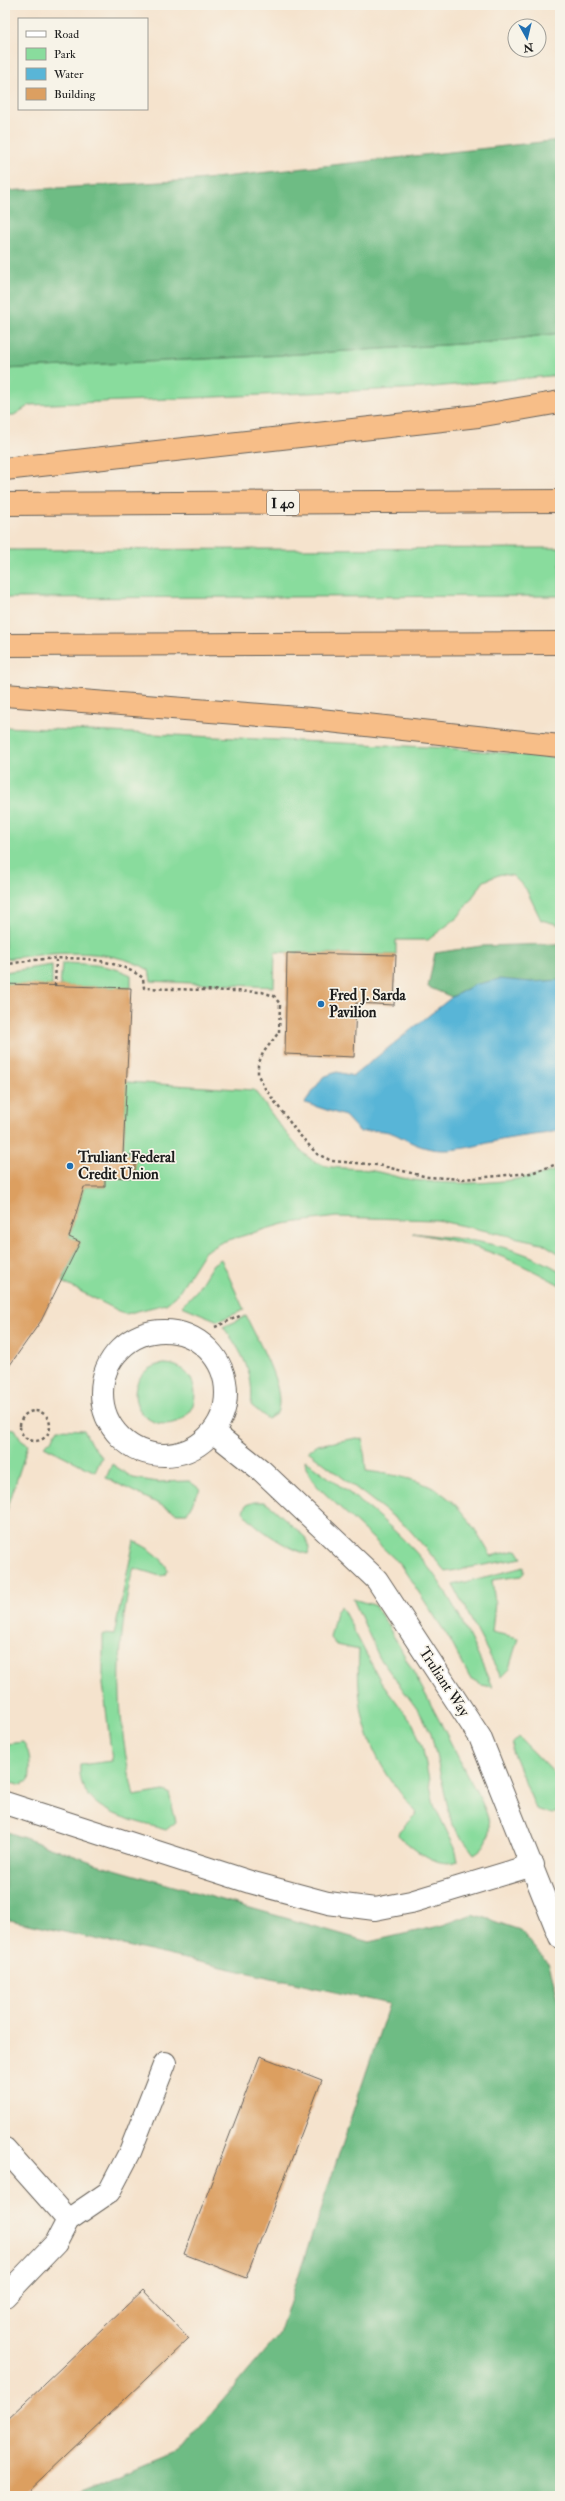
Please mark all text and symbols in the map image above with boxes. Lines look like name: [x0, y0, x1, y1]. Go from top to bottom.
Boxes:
legend: [18, 18, 148, 110]
north arrow: [507, 18, 547, 58]
text: Road: [54, 27, 79, 42]
text: N: [521, 40, 535, 55]
text: Park: [54, 47, 76, 62]
text: Water: [53, 67, 84, 82]
text: Building: [54, 87, 97, 102]
road number: I 40: [267, 491, 299, 515]
place label: Fred J. Sarda Pavilion: [329, 986, 407, 1022]
marker: Fred J. Sarda Pavilion: [316, 999, 326, 1009]
place label: Truliant Federal Credit Union: [77, 1148, 175, 1184]
marker: Truliant Federal Credit Union: [65, 1161, 75, 1171]
street label: Truliant Way: [414, 1644, 474, 1721]

